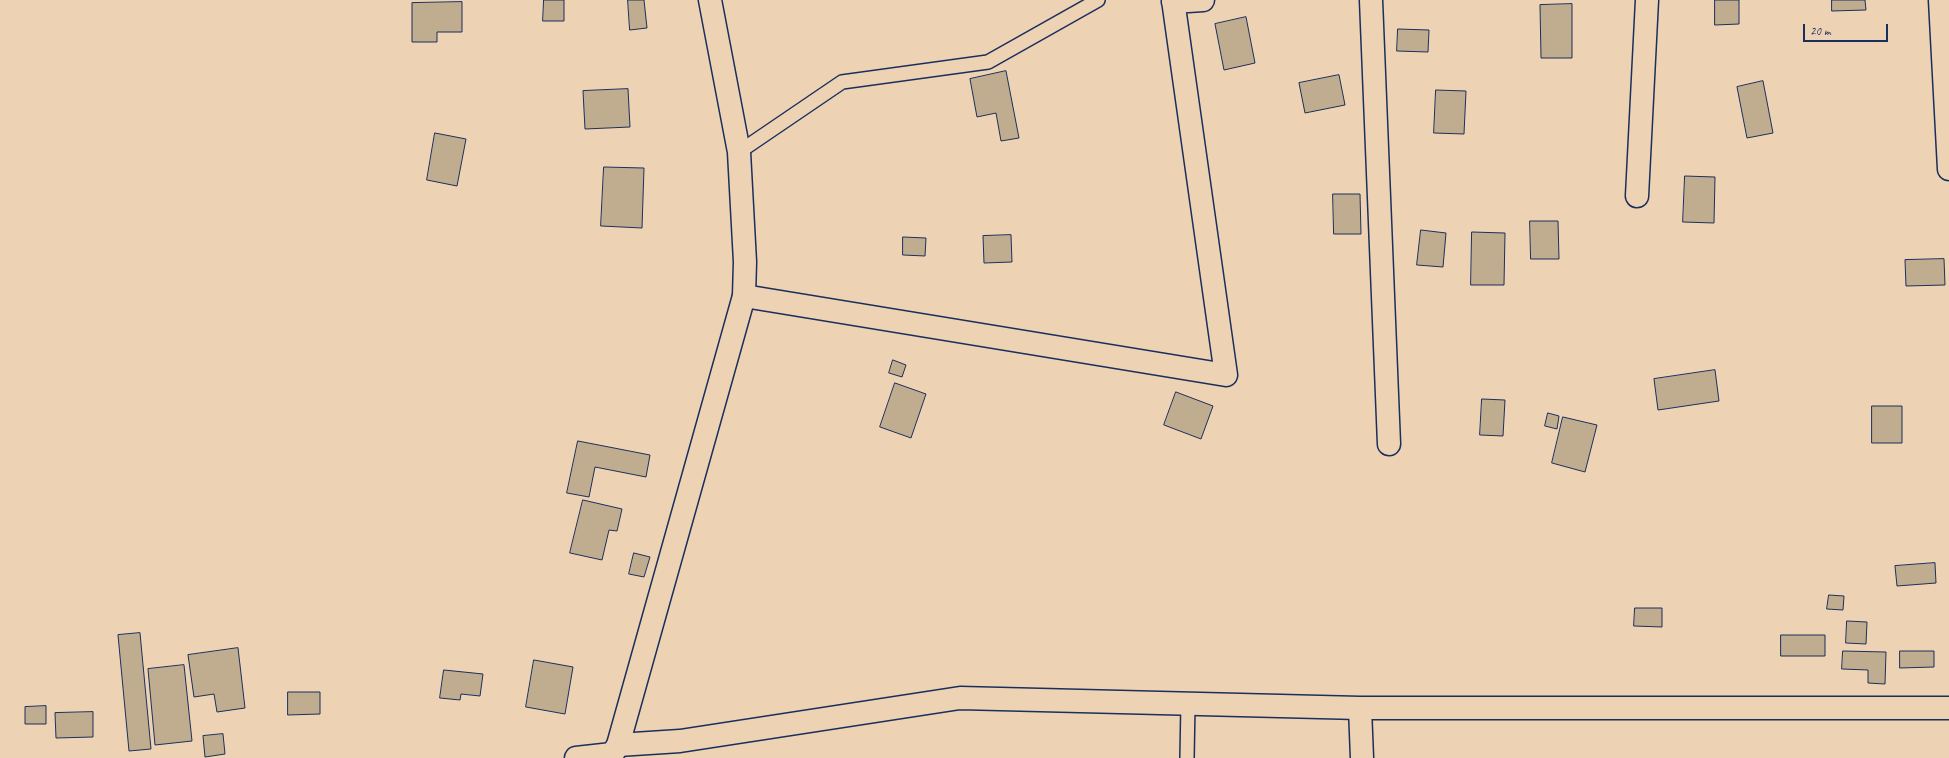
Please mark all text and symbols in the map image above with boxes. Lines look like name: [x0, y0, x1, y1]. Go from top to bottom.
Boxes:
scale bar: [1805, 16, 1890, 42]
text: 20 m: [1810, 23, 1830, 39]

